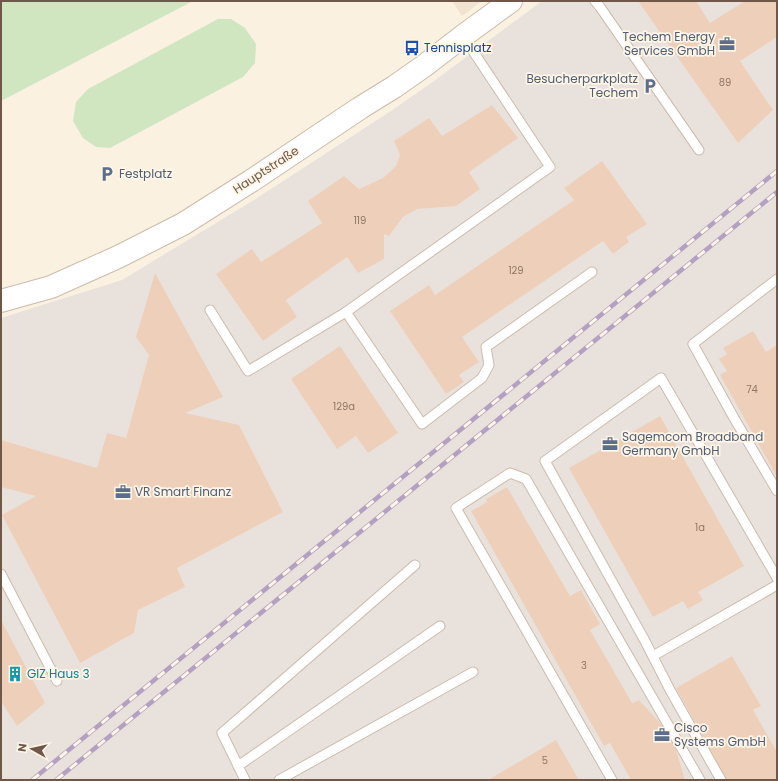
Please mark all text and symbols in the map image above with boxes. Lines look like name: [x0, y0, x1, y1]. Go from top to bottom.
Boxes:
place label: Techem Energy Services GmbH: [622, 28, 715, 59]
office icon: Techem Energy Services GmbH: [718, 35, 736, 53]
bus stop icon: Tennisplatz: [403, 39, 421, 57]
place label: Tennisplatz: [424, 39, 492, 56]
place label: Besucherparkplatz Techem: [526, 70, 638, 101]
house number: 89: [719, 75, 731, 90]
parking icon: Besucherparkplatz Techem: [641, 77, 659, 95]
street label: Hauptstraße: [229, 142, 302, 197]
parking icon: Festplatz: [98, 165, 116, 183]
place label: Festplatz: [119, 165, 172, 182]
house number: 119: [354, 213, 366, 228]
house number: 129: [508, 263, 524, 278]
house number: 74: [746, 382, 758, 397]
house number: 129a: [333, 399, 355, 414]
place label: Sagemcom Broadband Germany GmbH: [622, 428, 763, 459]
office icon: Sagemcom Broadband Germany GmbH: [601, 435, 619, 453]
office icon: VR Smart Finanz: [114, 483, 132, 501]
place label: VR Smart Finanz: [135, 483, 231, 500]
house number: 1a: [695, 520, 705, 535]
house number: 3: [581, 658, 587, 673]
building icon: GIZ Haus 3: [6, 665, 24, 683]
place label: GIZ Haus 3: [27, 665, 90, 682]
place label: Cisco Systems GmbH: [674, 719, 766, 750]
office icon: Cisco Systems GmbH: [653, 726, 671, 744]
north arrow: [12, 729, 52, 769]
text: N: [14, 742, 31, 753]
house number: 5: [542, 753, 548, 768]

